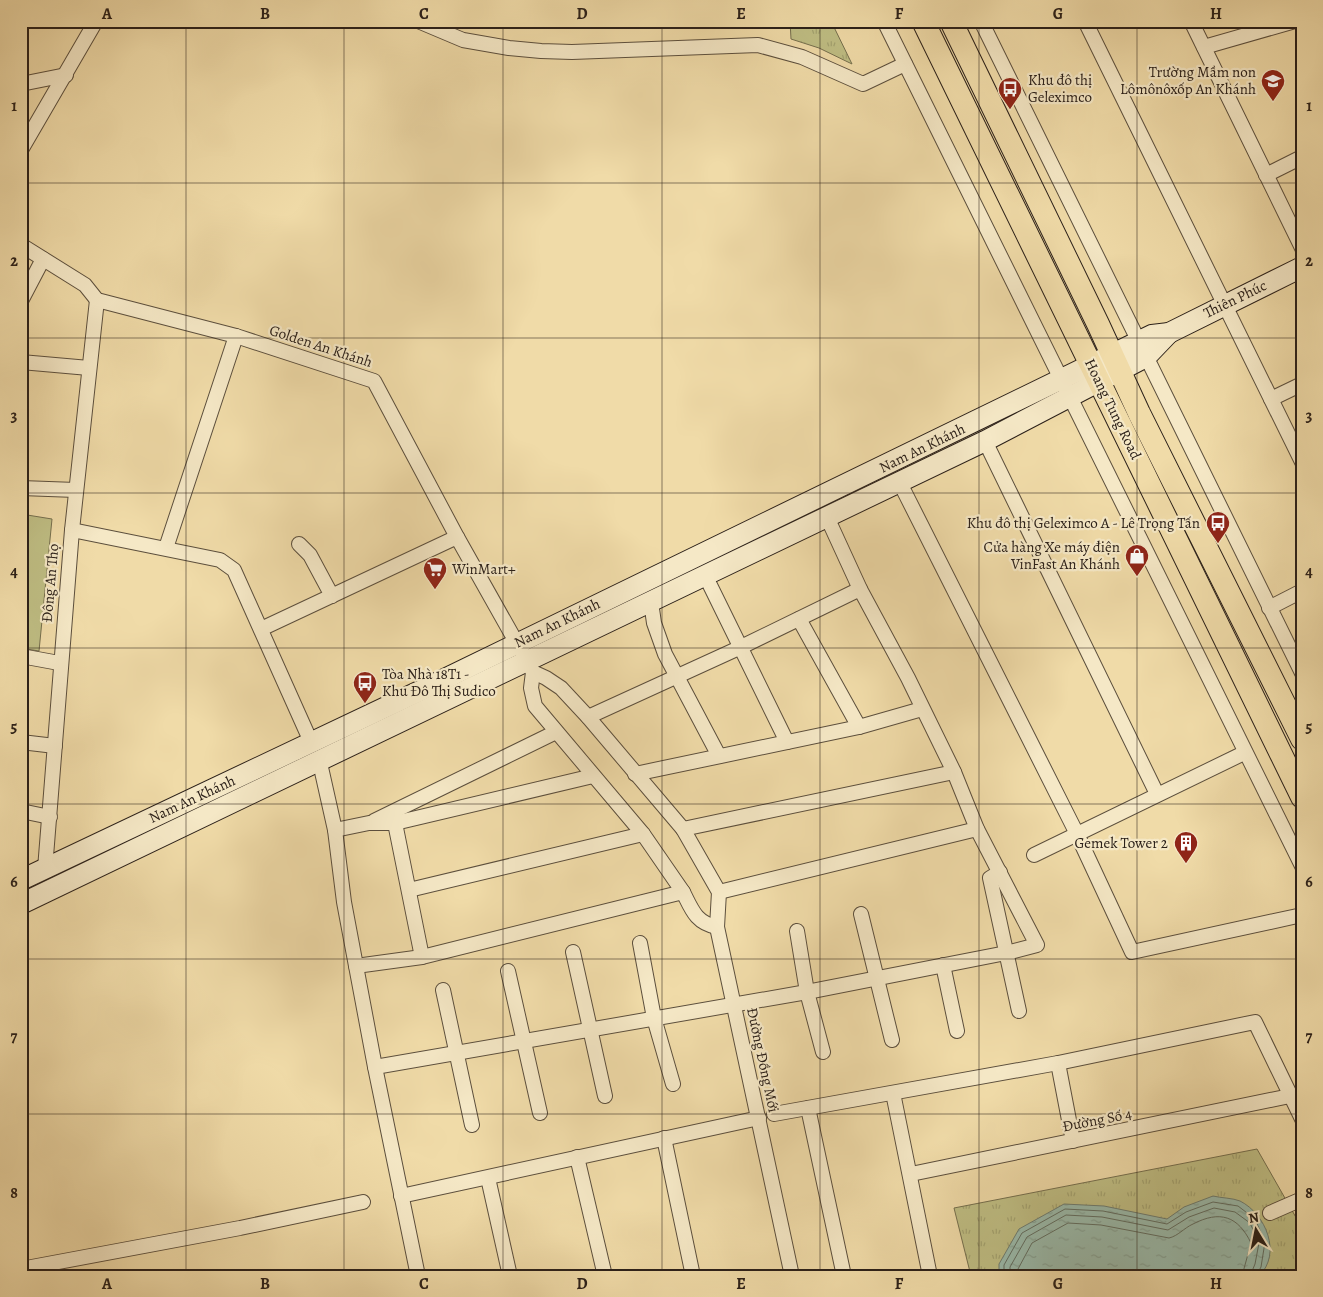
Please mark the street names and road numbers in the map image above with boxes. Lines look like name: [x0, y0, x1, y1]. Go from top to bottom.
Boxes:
street label: Thiên Phúc: [1200, 275, 1270, 323]
street label: Golden An Khánh: [267, 320, 375, 372]
street label: Hoang Tung Road: [1080, 355, 1147, 464]
street label: Nam An Khánh: [876, 419, 968, 477]
street label: Đông An Thọ: [37, 543, 63, 623]
street label: Nam An Khánh: [511, 594, 603, 652]
street label: Nam An Khánh: [146, 770, 238, 828]
street label: Đường Đồng Mới: [742, 1006, 784, 1114]
street label: Đường Số 4: [1061, 1103, 1134, 1137]

